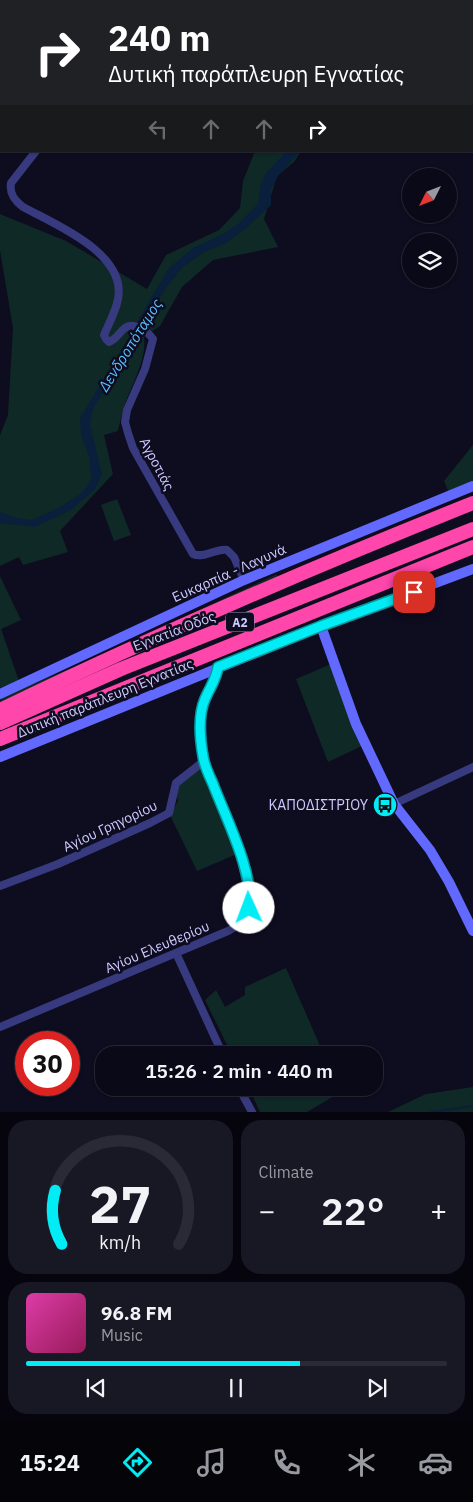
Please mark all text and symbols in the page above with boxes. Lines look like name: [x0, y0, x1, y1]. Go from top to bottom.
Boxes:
text: 240 m: [108, 15, 211, 61]
icon: right: [25, 20, 90, 85]
text: Δυτική παράπλευρη Εγνατίας: [108, 59, 404, 88]
icon: left: [144, 115, 172, 143]
icon: ahead: [197, 115, 225, 143]
icon: ahead: [250, 115, 278, 143]
icon: right: [303, 115, 331, 143]
north arrow: [402, 168, 458, 222]
map controls: [402, 168, 457, 288]
button: layers: [402, 233, 457, 288]
water label: Δενδροπόταμος: [93, 294, 167, 396]
street label: Αγροτιάς: [136, 434, 178, 494]
street label: Ευκαρπία - Λαγυνά: [169, 540, 289, 606]
pin: [393, 571, 435, 613]
icon: arrive: [400, 578, 428, 606]
street label: Εγνατία Οδός: [130, 607, 218, 655]
road number: Α2: [226, 612, 254, 632]
street label: Δυτική παράπλευρη Εγνατίας: [14, 654, 196, 742]
bus stop icon: ΚΑΠΟΔΙΣΤΡΙΟΥ: [372, 792, 398, 818]
street label: Αγίου Γρηγορίου: [60, 796, 160, 856]
place label: ΚΑΠΟΔΙΣΤΡΙΟΥ: [268, 796, 369, 814]
position arrow: [222, 881, 274, 933]
street label: Αγίου Ελευθερίου: [102, 917, 212, 977]
speed limit sign: 30: [15, 1031, 80, 1096]
text: 15:26 · 2 min · 440 m: [145, 1059, 333, 1083]
text: Climate: [259, 1162, 314, 1182]
text: 27: [89, 1170, 151, 1237]
text: 22°: [321, 1186, 384, 1235]
text: −: [259, 1192, 275, 1229]
text: +: [430, 1192, 447, 1229]
text: km/h: [99, 1231, 141, 1254]
text: 96.8 FM: [101, 1301, 172, 1325]
text: Music: [101, 1325, 143, 1345]
icon: previous: [82, 1374, 110, 1402]
icon: pause: [222, 1374, 250, 1402]
icon: next: [363, 1374, 391, 1402]
icon: directions: [120, 1445, 155, 1480]
icon: music: [194, 1445, 229, 1480]
icon: phone: [269, 1445, 304, 1480]
icon: climate: [344, 1445, 379, 1480]
icon: car: [418, 1445, 453, 1480]
text: 15:24: [20, 1448, 80, 1477]

